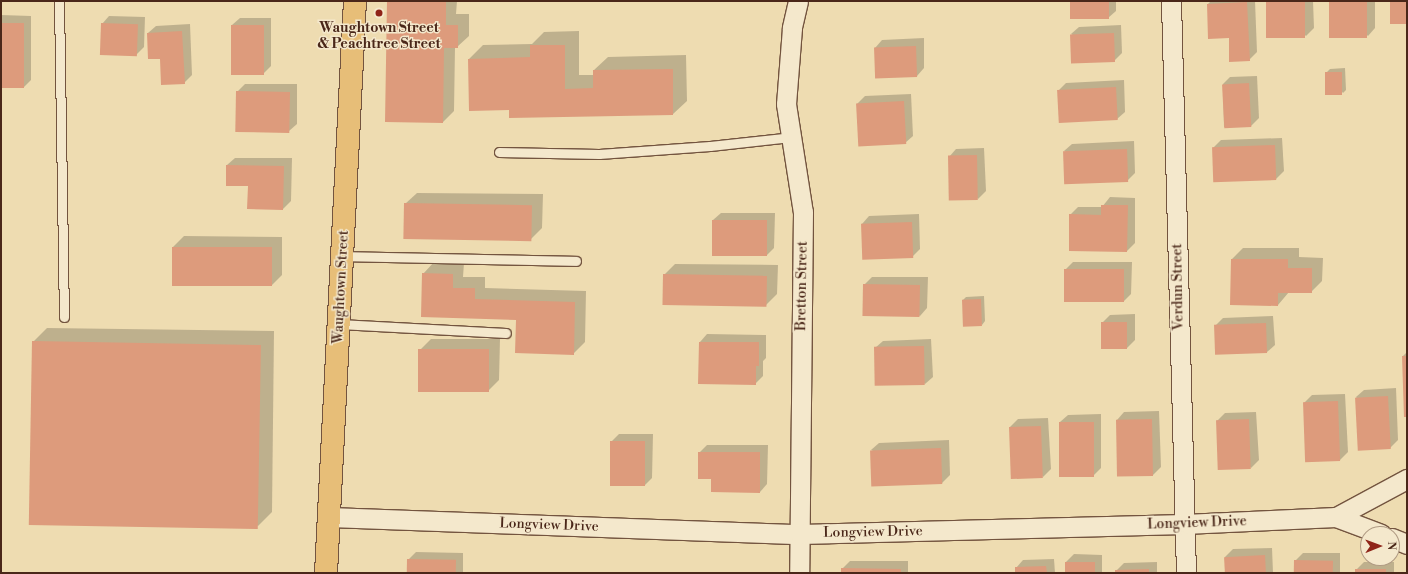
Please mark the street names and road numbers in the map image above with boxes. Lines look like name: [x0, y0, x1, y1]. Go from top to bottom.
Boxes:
street label: Waughtown Street: [330, 230, 352, 344]
street label: Bretton Street: [793, 241, 811, 331]
street label: Verdun Street: [1169, 243, 1187, 331]
street label: Longview Drive: [1147, 513, 1247, 533]
street label: Longview Drive: [499, 515, 599, 535]
street label: Longview Drive: [823, 523, 923, 541]

